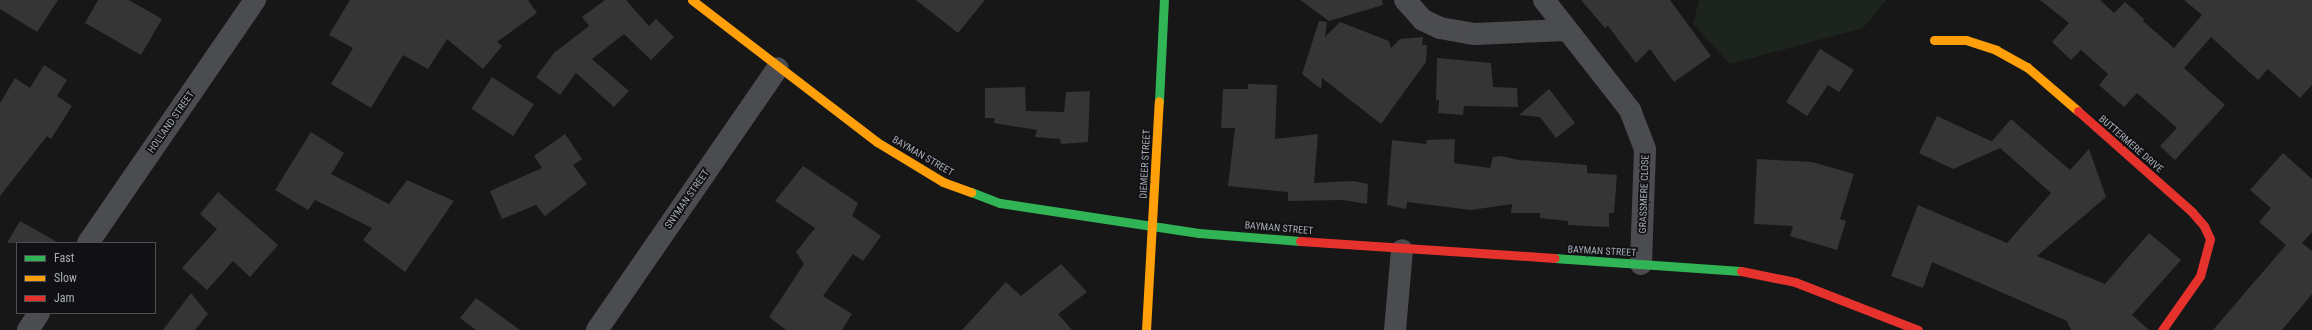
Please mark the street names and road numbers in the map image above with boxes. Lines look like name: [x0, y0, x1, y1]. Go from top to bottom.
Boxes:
street label: HOLLAND STREET: [145, 89, 197, 155]
street label: BUTTERMERE DRIVE: [2096, 113, 2166, 175]
street label: DIEMEER STREET: [1137, 129, 1153, 199]
street label: BAYMAN STREET: [890, 134, 956, 178]
street label: GRASSMERE CLOSE: [1637, 154, 1651, 234]
street label: SNYMAN STREET: [662, 167, 712, 231]
street label: BAYMAN STREET: [1244, 219, 1314, 237]
street label: BAYMAN STREET: [1567, 243, 1637, 259]

